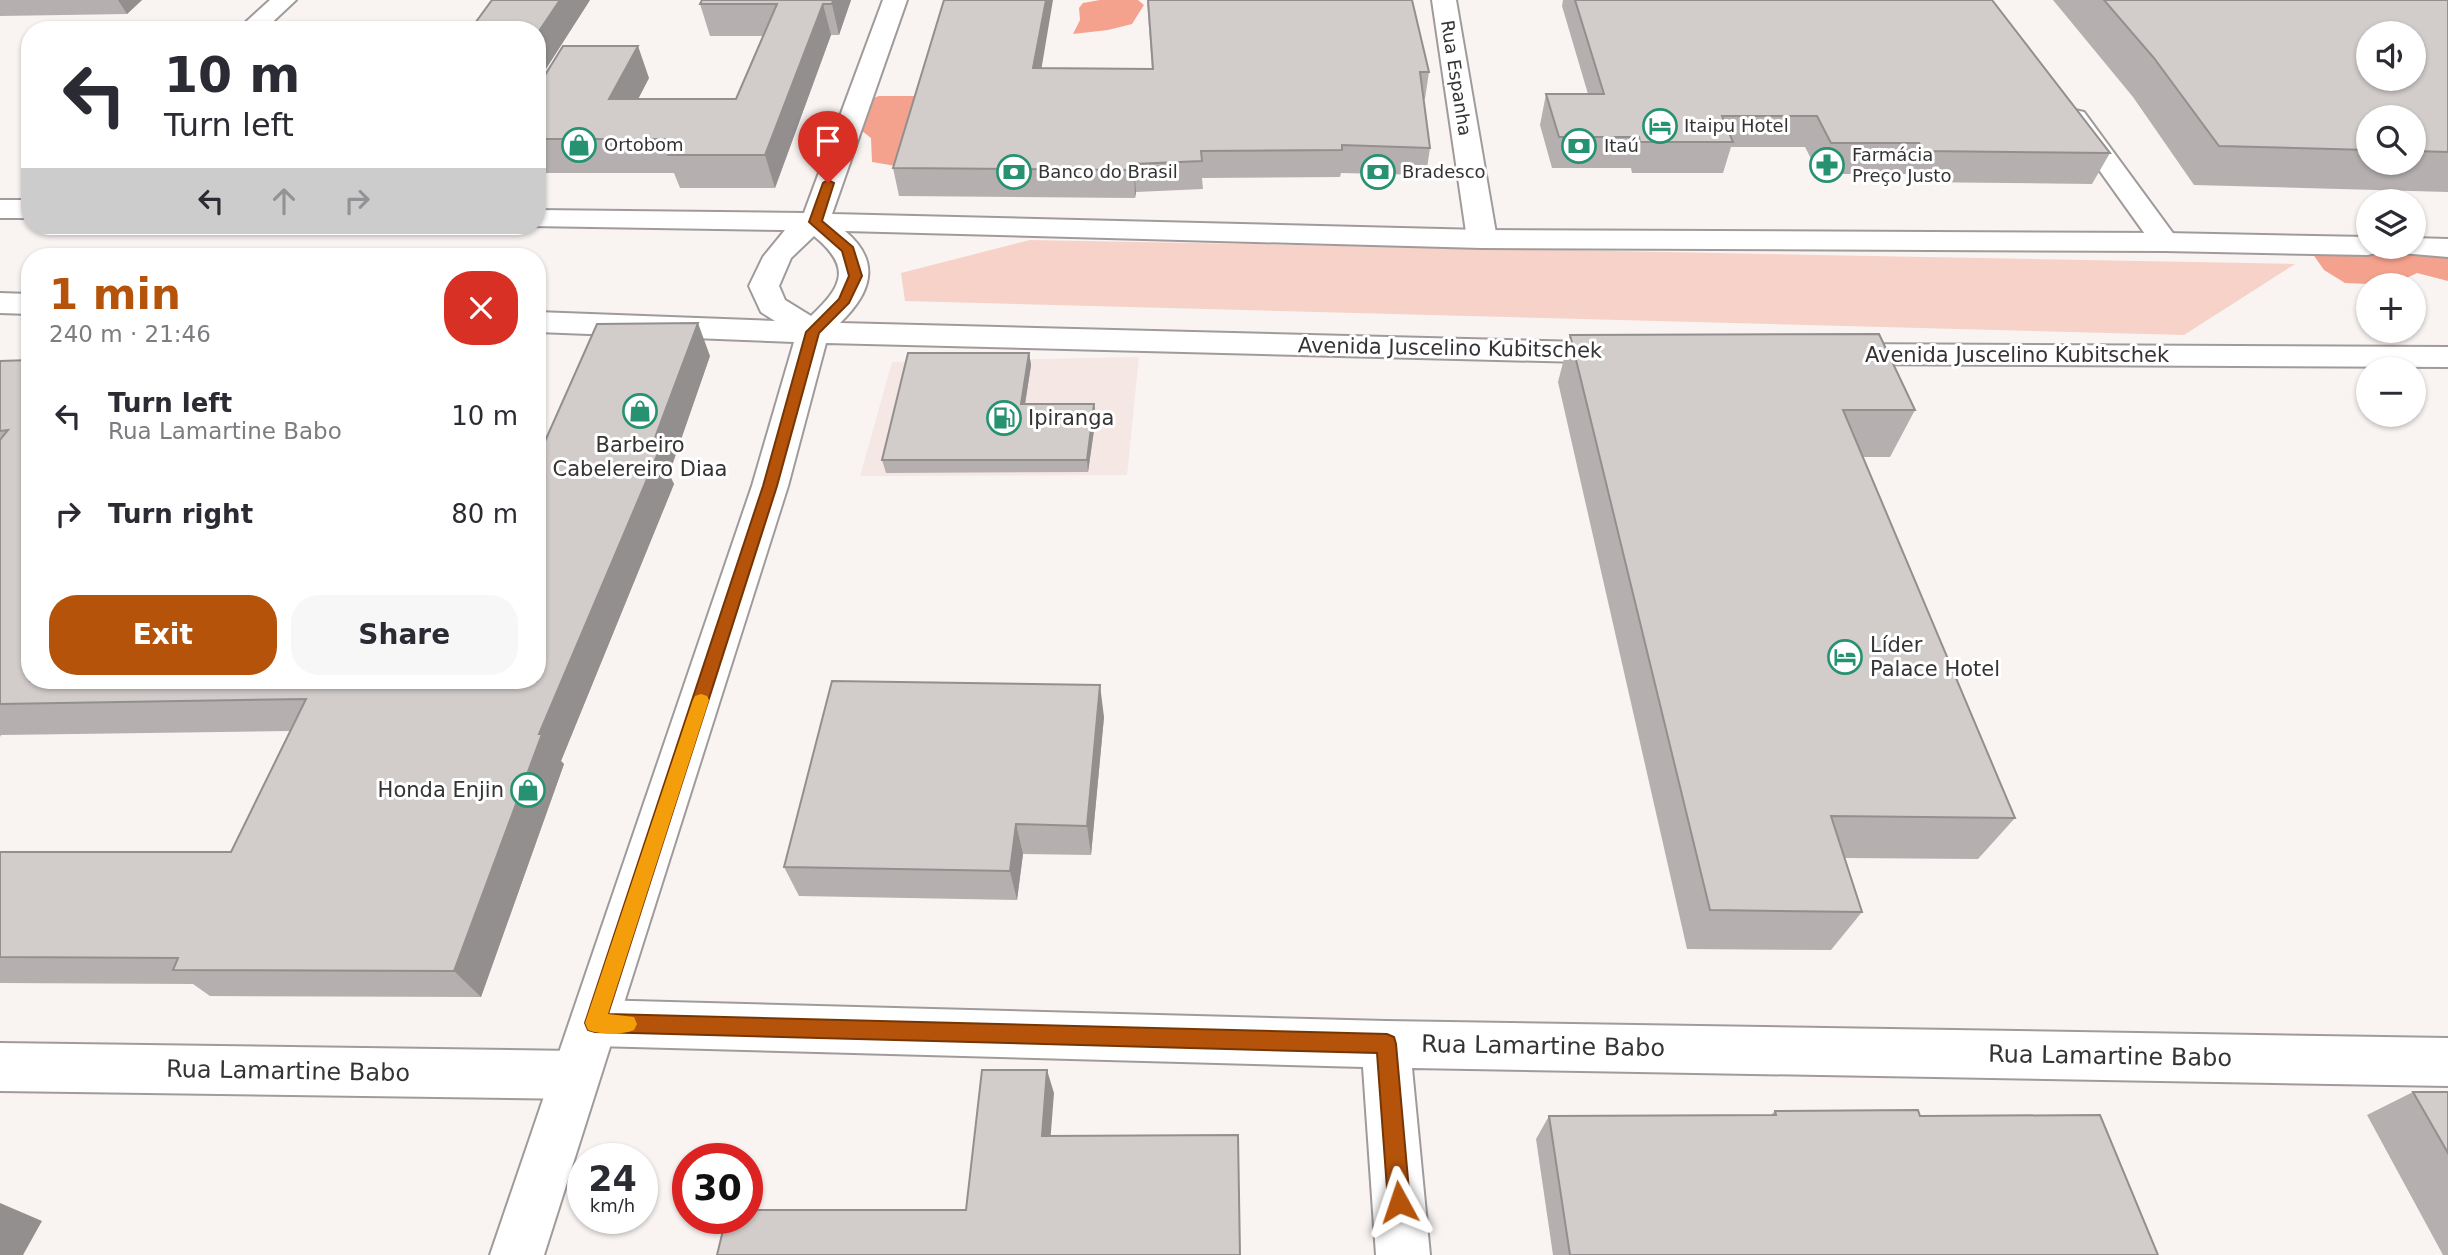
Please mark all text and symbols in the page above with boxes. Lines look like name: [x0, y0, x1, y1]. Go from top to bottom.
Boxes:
street label: Rua Espanha: [1437, 19, 1476, 137]
map controls: [2356, 21, 2426, 427]
button: sound: [2356, 21, 2426, 91]
text: 10 m: [164, 47, 300, 104]
icon: left: [49, 49, 140, 140]
button: search: [2356, 105, 2426, 175]
text: Turn left: [164, 106, 294, 144]
hotel icon: Itaipu Hotel: [1641, 107, 1679, 145]
pin: [798, 111, 858, 183]
place label: Itaipu Hotel: [1684, 115, 1789, 136]
icon: arrive: [809, 122, 847, 160]
shop icon: Ortobom: [560, 126, 598, 164]
bank icon: Itaú: [1560, 127, 1598, 165]
place label: Ortobom: [604, 134, 684, 155]
place label: Itaú: [1604, 135, 1639, 156]
place label: Farmácia Preço Justo: [1852, 144, 1951, 186]
pharmacy icon: Farmácia Preço Justo: [1808, 146, 1846, 184]
bank icon: Banco do Brasil: [995, 153, 1033, 191]
bank icon: Bradesco: [1359, 153, 1397, 191]
place label: Banco do Brasil: [1038, 161, 1178, 182]
place label: Bradesco: [1402, 161, 1486, 182]
icon: left: [192, 182, 230, 220]
icon: ahead: [265, 182, 303, 220]
icon: right: [338, 182, 376, 220]
button: layers: [2356, 189, 2426, 259]
text: 1 min: [49, 270, 181, 319]
button: close: [444, 271, 518, 345]
button: +: [2356, 273, 2426, 343]
text: 240 m · 21:46: [49, 321, 211, 347]
street label: Avenida Juscelino Kubitschek: [1298, 333, 1603, 363]
street label: Avenida Juscelino Kubitschek: [1865, 343, 2170, 367]
button: −: [2356, 357, 2426, 427]
text: Turn left: [108, 388, 232, 418]
shop icon: Barbeiro Cabelereiro Diaa: [621, 392, 659, 430]
icon: left: [49, 397, 87, 435]
fuel station icon: Ipiranga: [985, 399, 1023, 437]
text: 10 m: [451, 401, 518, 431]
place label: Ipiranga: [1028, 406, 1114, 430]
text: Rua Lamartine Babo: [108, 418, 342, 444]
place label: Barbeiro Cabelereiro Diaa: [553, 433, 727, 481]
icon: right: [49, 495, 87, 533]
text: Turn right: [108, 499, 253, 529]
text: 80 m: [451, 499, 518, 529]
button: Exit: [49, 595, 277, 675]
button: Share: [291, 595, 518, 675]
place label: Líder Palace Hotel: [1870, 633, 2000, 681]
hotel icon: Líder Palace Hotel: [1826, 638, 1864, 676]
shop icon: Honda Enjin: [509, 771, 547, 809]
place label: Honda Enjin: [378, 778, 504, 802]
street label: Rua Lamartine Babo: [1421, 1030, 1665, 1062]
street label: Rua Lamartine Babo: [1988, 1040, 2232, 1072]
street label: Rua Lamartine Babo: [166, 1055, 410, 1087]
speed limit sign: 30: [672, 1143, 763, 1234]
text: 24: [588, 1159, 637, 1199]
position arrow: [1362, 1165, 1436, 1239]
text: km/h: [590, 1195, 635, 1216]

